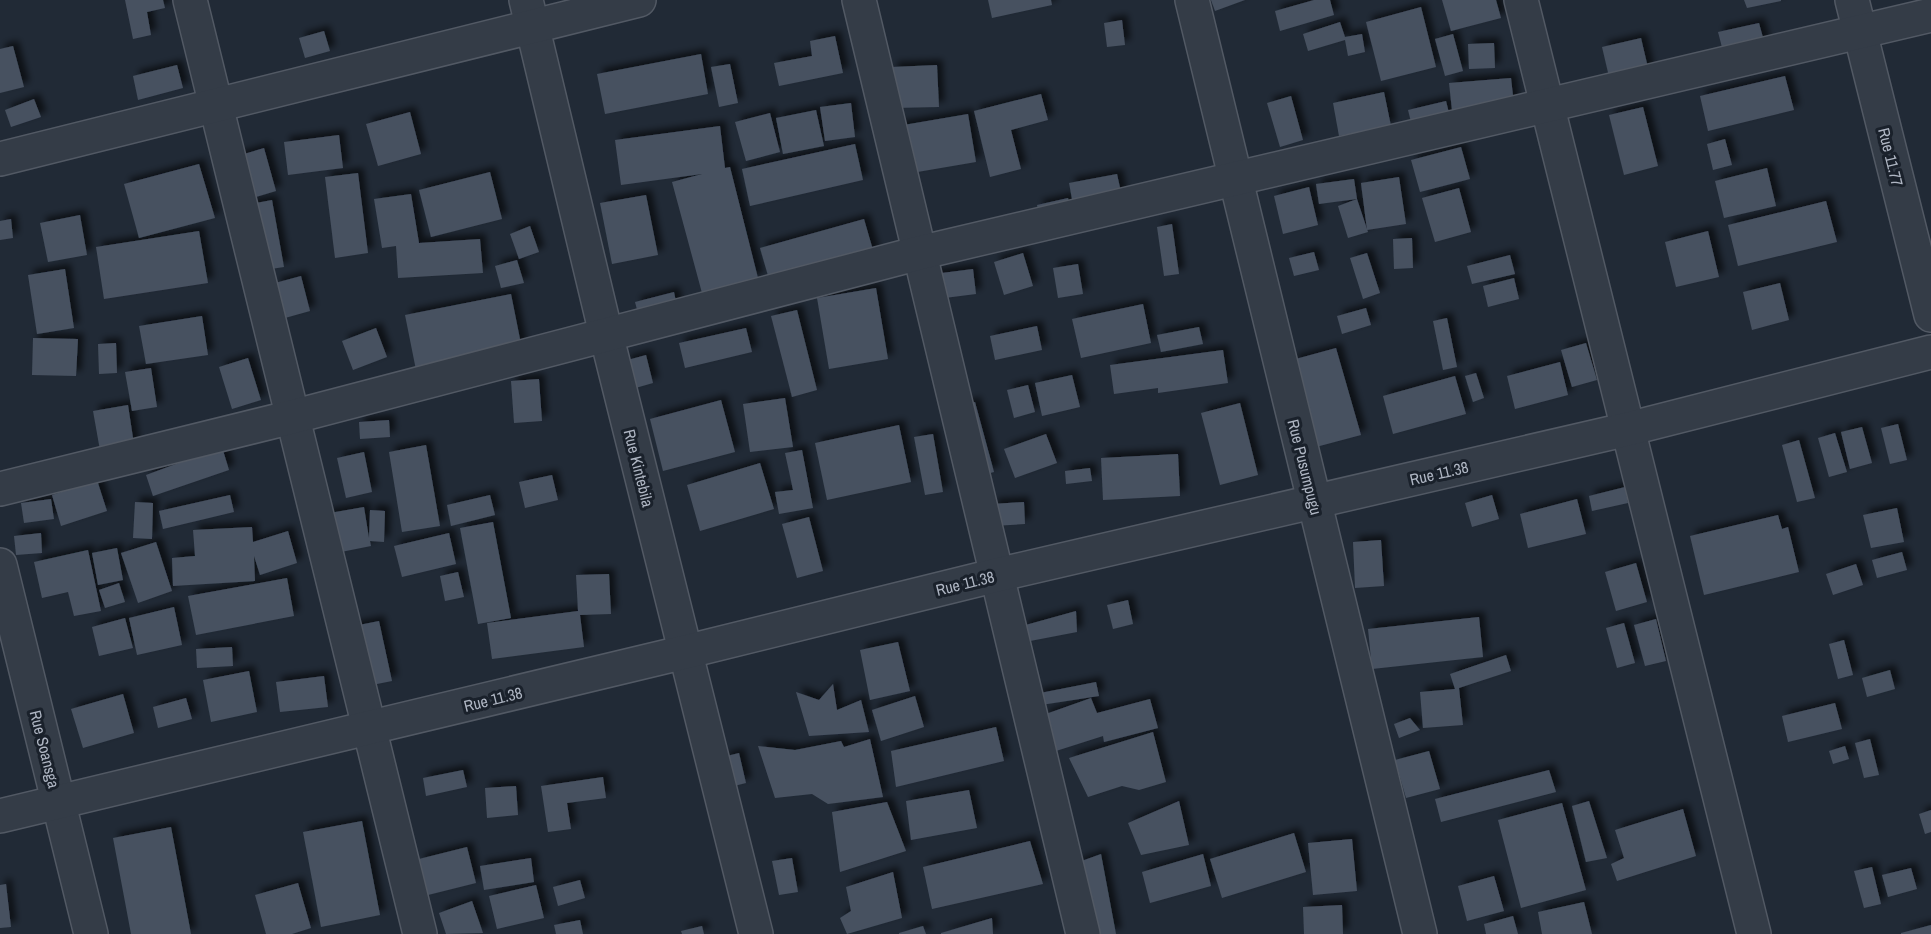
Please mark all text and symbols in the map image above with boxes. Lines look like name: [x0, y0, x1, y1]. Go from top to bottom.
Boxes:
street label: Rue 11.77: [1873, 125, 1909, 189]
street label: Rue Pusumpugu: [1283, 417, 1327, 517]
street label: Rue Kintebila: [619, 427, 659, 510]
street label: Rue 11.38: [1407, 456, 1471, 490]
street label: Rue 11.38: [933, 565, 997, 601]
street label: Rue 11.38: [461, 681, 525, 717]
street label: Rue Soansga: [25, 708, 65, 791]

